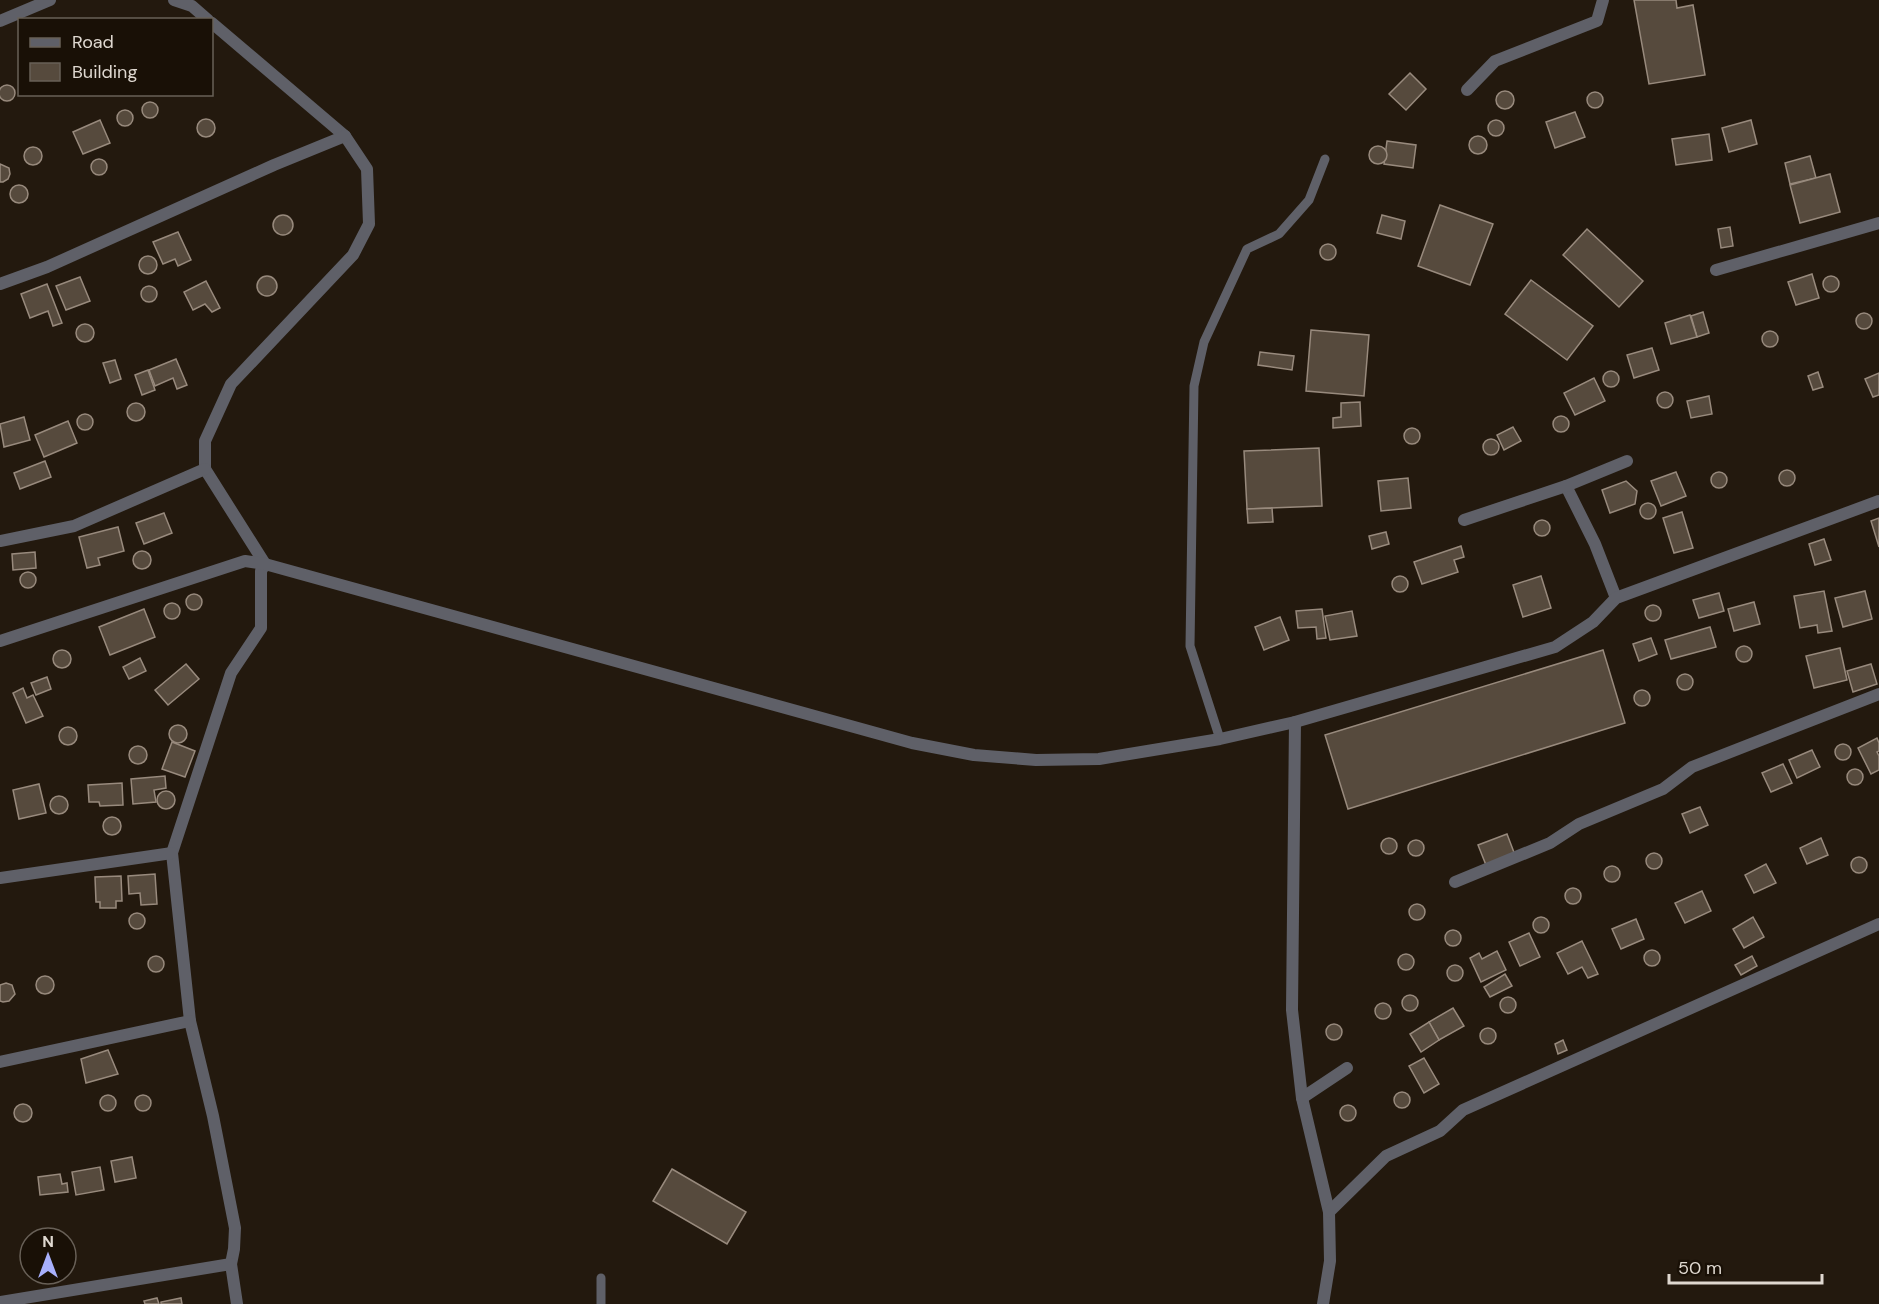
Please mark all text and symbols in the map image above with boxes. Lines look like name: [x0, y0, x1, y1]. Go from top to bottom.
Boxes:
legend: [18, 18, 213, 96]
text: Road: [72, 30, 114, 54]
text: Building: [72, 60, 137, 84]
north arrow: [18, 1226, 78, 1286]
text: N: [42, 1231, 54, 1252]
scale bar: [1669, 1247, 1822, 1285]
text: 50 m: [1678, 1256, 1722, 1280]

